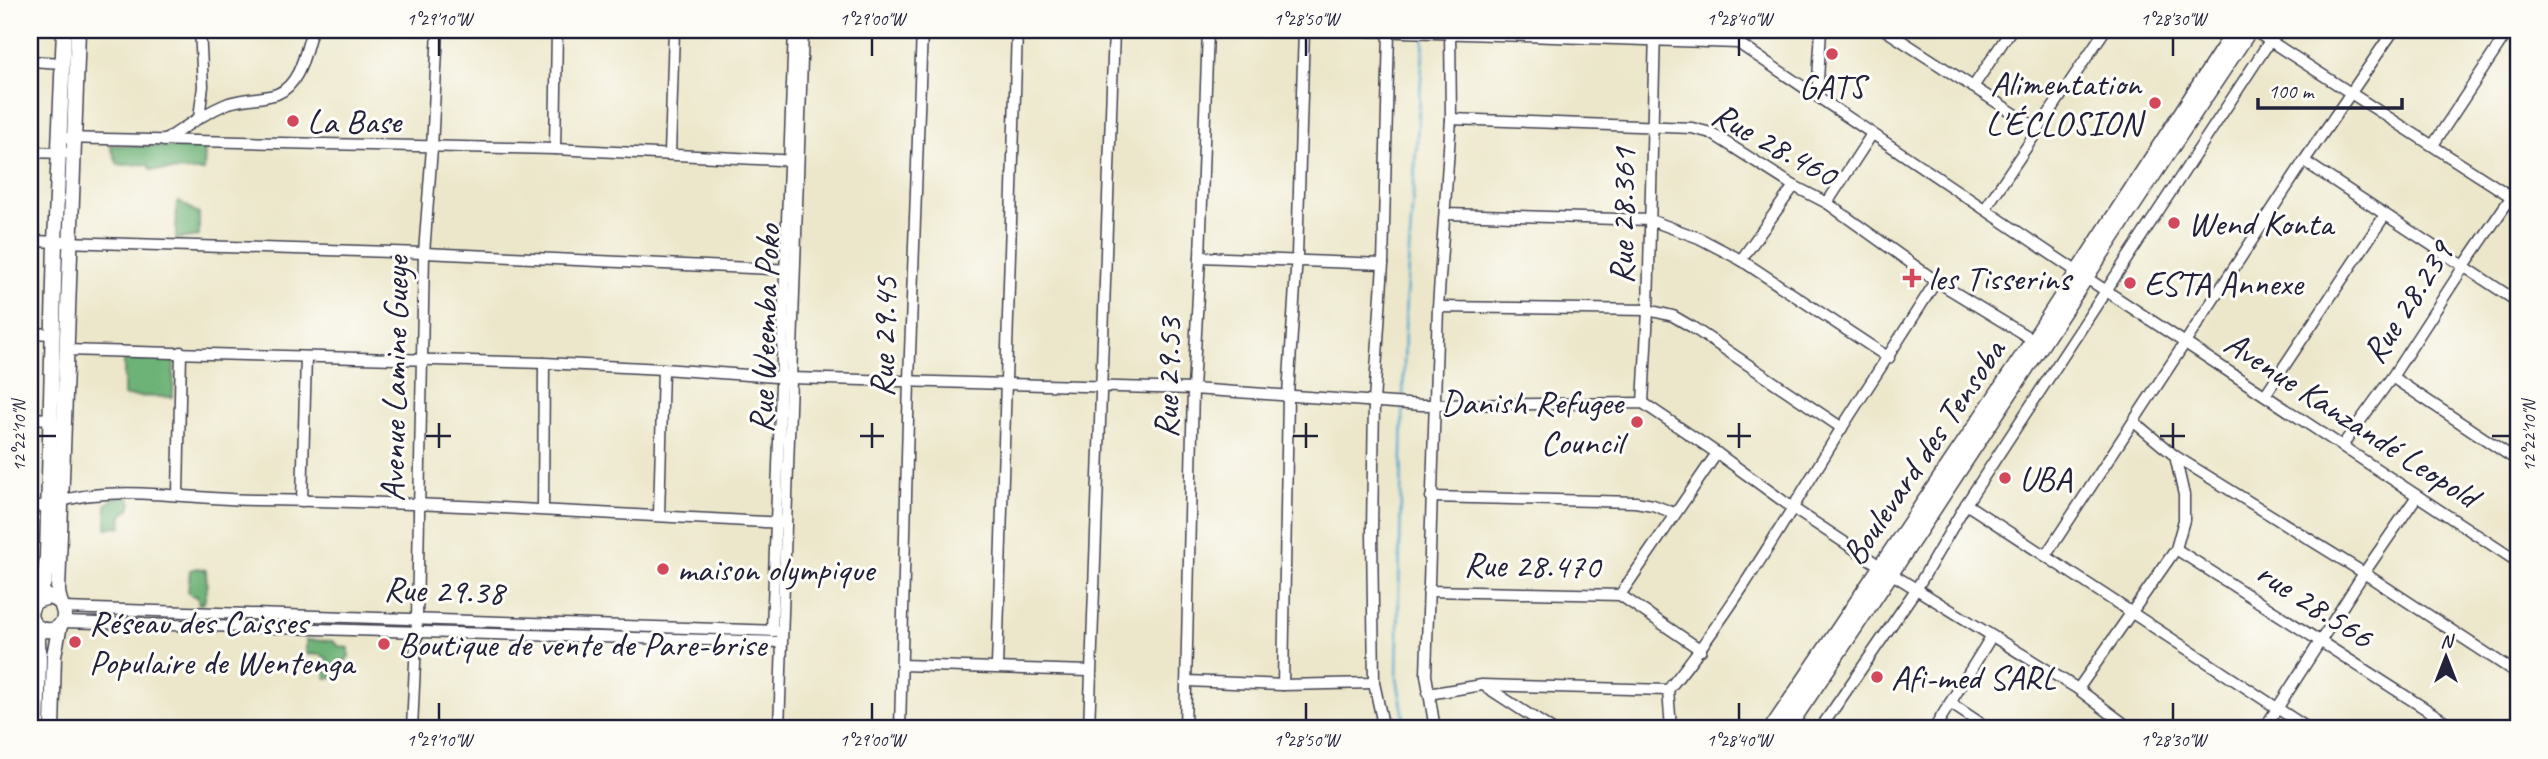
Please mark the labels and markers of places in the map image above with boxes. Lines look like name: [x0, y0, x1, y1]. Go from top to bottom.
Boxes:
marker: GATS: [1824, 46, 1840, 62]
place label: Alimentation L'ÉCLOSION: [1985, 61, 2146, 146]
place label: GATS: [1799, 64, 1870, 109]
marker: Alimentation L'ÉCLOSION: [2147, 95, 2163, 111]
place label: La Base: [307, 99, 404, 144]
marker: La Base: [285, 113, 301, 129]
place label: Wend Konta: [2188, 201, 2335, 246]
marker: Wend Konta: [2166, 215, 2182, 231]
place label: les Tisserins: [1928, 256, 2073, 301]
place label: ESTA Annexe: [2144, 261, 2305, 306]
marker: les Tisserins: [1902, 268, 1922, 288]
marker: ESTA Annexe: [2122, 275, 2138, 291]
place label: Danish Refugee Council: [1441, 380, 1629, 465]
marker: Danish Refugee Council: [1629, 414, 1645, 430]
place label: UBA: [2019, 456, 2073, 501]
marker: UBA: [1997, 470, 2013, 486]
place label: maison olympique: [677, 547, 877, 592]
marker: maison olympique: [655, 561, 671, 577]
place label: Réseau des Caisses Populaire de Wentenga: [89, 600, 356, 685]
place label: Boutique de vente de Pare-brise: [398, 622, 769, 667]
marker: Réseau des Caisses Populaire de Wentenga: [67, 634, 83, 650]
marker: Boutique de vente de Pare-brise: [376, 636, 392, 652]
place label: Afi-med SARL: [1891, 655, 2057, 700]
marker: Afi-med SARL: [1869, 669, 1885, 685]

